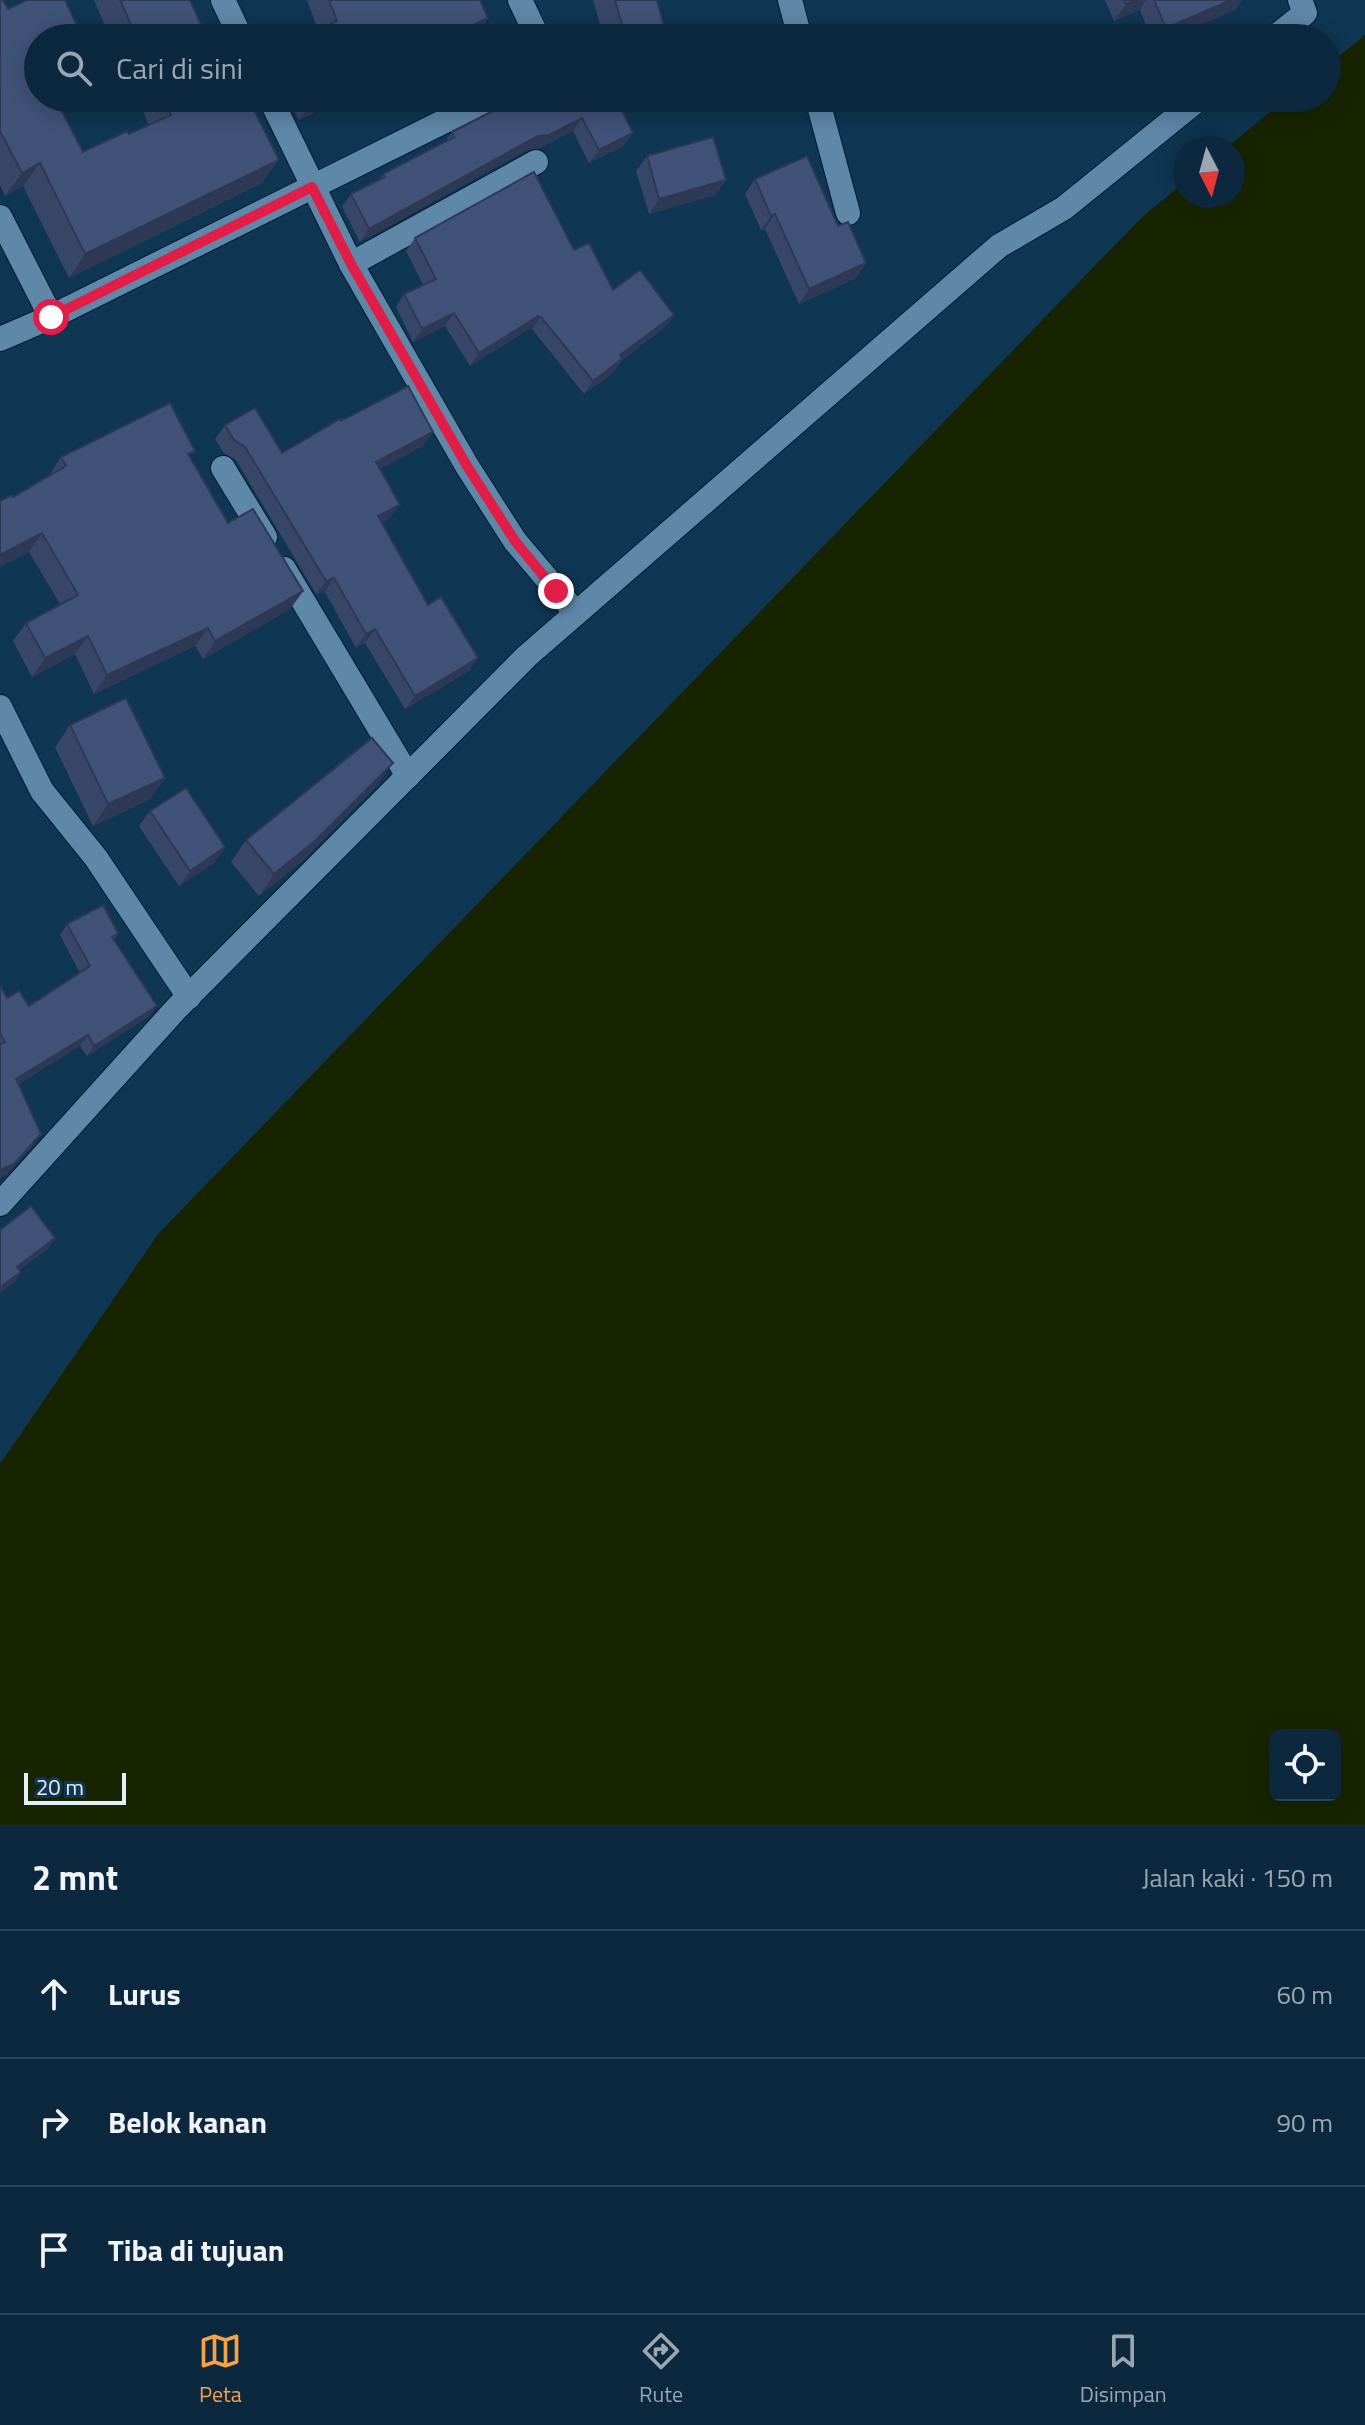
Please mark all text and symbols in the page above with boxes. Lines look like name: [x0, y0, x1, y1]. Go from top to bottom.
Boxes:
search box: [24, 24, 1341, 112]
text: Cari di sini: [116, 45, 243, 91]
icon: search: [52, 46, 96, 90]
north arrow: [1173, 136, 1245, 208]
route start: [33, 299, 69, 335]
route end: [538, 573, 574, 609]
map controls: [1269, 1729, 1341, 1801]
button: locate: [1269, 1729, 1341, 1801]
scale bar: [24, 1769, 126, 1805]
text: 20 m: [36, 1770, 84, 1804]
text: 2 mnt: [32, 1851, 118, 1903]
text: Jalan kaki · 150 m: [1142, 1858, 1333, 1897]
text: Lurus: [108, 1971, 181, 2017]
icon: ahead: [32, 1972, 76, 2016]
text: 60 m: [1276, 1975, 1333, 2014]
text: Belok kanan: [108, 2099, 267, 2145]
icon: right: [32, 2100, 76, 2144]
text: 90 m: [1276, 2103, 1333, 2142]
text: Tiba di tujuan: [108, 2227, 284, 2273]
icon: arrive: [32, 2228, 76, 2272]
tab: Peta: [198, 2329, 242, 2411]
tab: Rute: [639, 2329, 683, 2411]
tab: Disimpan: [1080, 2329, 1167, 2411]

